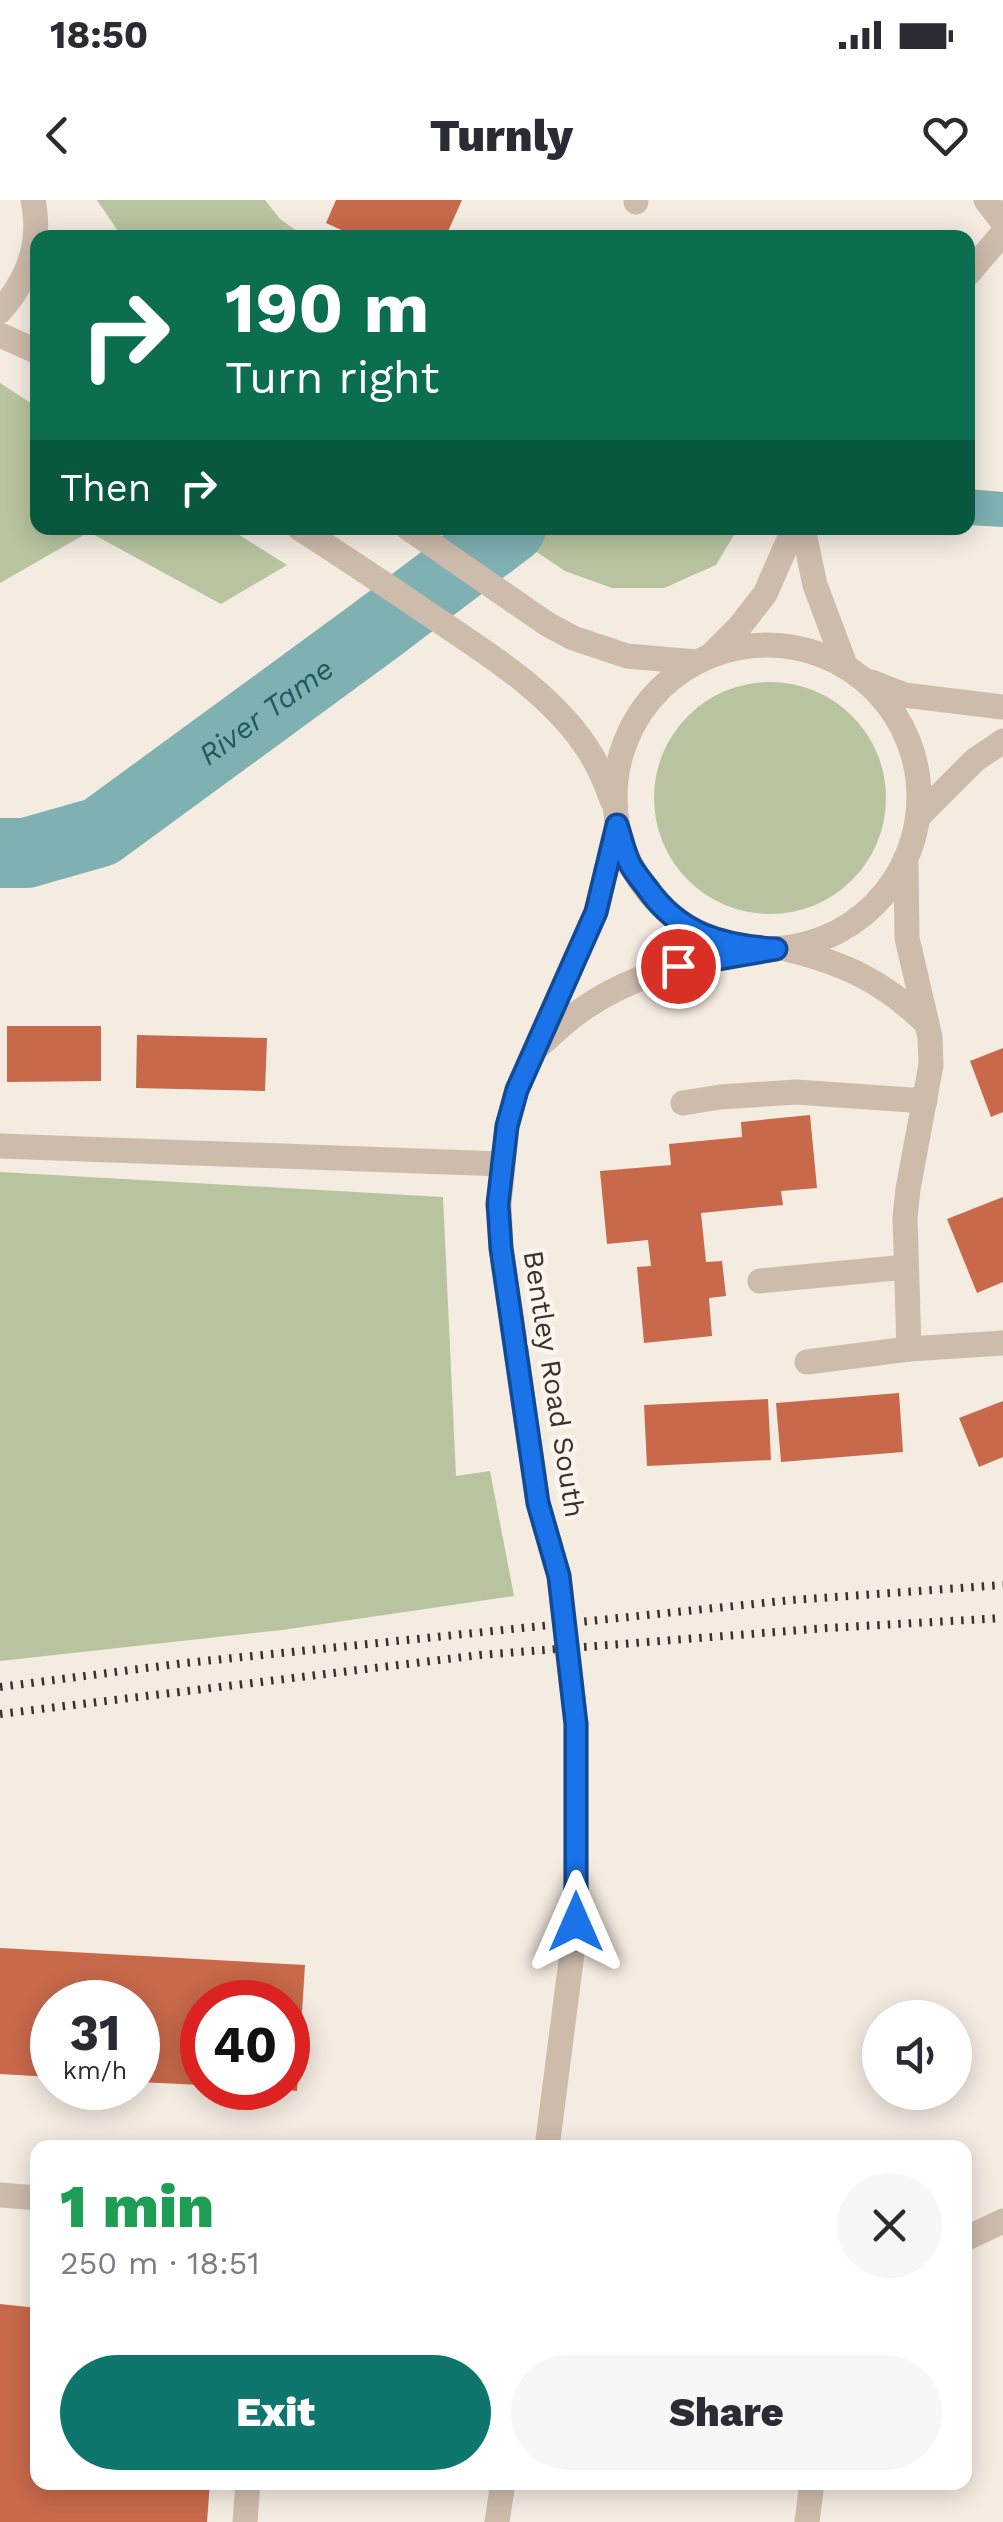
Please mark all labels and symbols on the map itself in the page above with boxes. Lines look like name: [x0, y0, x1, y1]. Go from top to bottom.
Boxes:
water label: River Tame: [191, 650, 340, 772]
pin: [636, 924, 721, 1009]
street label: Bentley Road South: [517, 1248, 591, 1520]
position arrow: [524, 1870, 628, 1974]
speed limit sign: 40: [180, 1980, 310, 2110]

